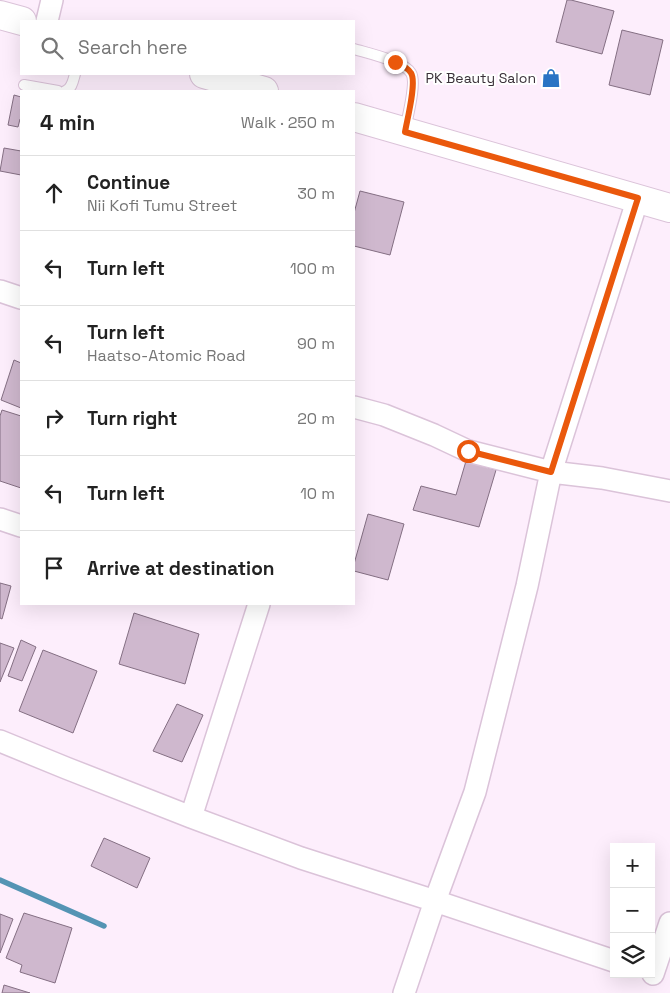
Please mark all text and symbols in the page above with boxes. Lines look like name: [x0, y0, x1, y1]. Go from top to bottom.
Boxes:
search box: [20, 20, 355, 75]
icon: search: [38, 34, 66, 62]
text: Search here: [78, 35, 188, 60]
route end: [384, 51, 407, 74]
shop icon: PK Beauty Salon: [540, 67, 562, 89]
place label: PK Beauty Salon: [426, 69, 536, 87]
text: 4 min: [40, 109, 95, 136]
text: Walk · 250 m: [241, 112, 335, 133]
text: Continue: [87, 170, 170, 195]
icon: ahead: [40, 179, 68, 207]
text: 30 m: [297, 183, 335, 204]
text: Nii Kofi Tumu Street: [87, 195, 237, 216]
icon: left: [40, 254, 68, 282]
text: Turn left: [87, 256, 165, 281]
text: 100 m: [290, 258, 335, 279]
text: Turn left: [87, 320, 165, 345]
icon: left: [40, 329, 68, 357]
text: 90 m: [297, 333, 335, 354]
text: Haatso-Atomic Road: [87, 345, 246, 366]
icon: right: [40, 404, 68, 432]
text: Turn right: [87, 406, 177, 431]
text: 20 m: [297, 408, 335, 429]
route start: [457, 440, 480, 463]
icon: left: [40, 479, 68, 507]
text: Turn left: [87, 481, 165, 506]
text: 10 m: [300, 483, 335, 504]
icon: arrive: [40, 554, 68, 582]
text: Arrive at destination: [87, 556, 275, 581]
map controls: [610, 843, 655, 978]
button: +: [610, 843, 655, 888]
button: −: [610, 888, 655, 933]
button: layers: [610, 933, 655, 978]

